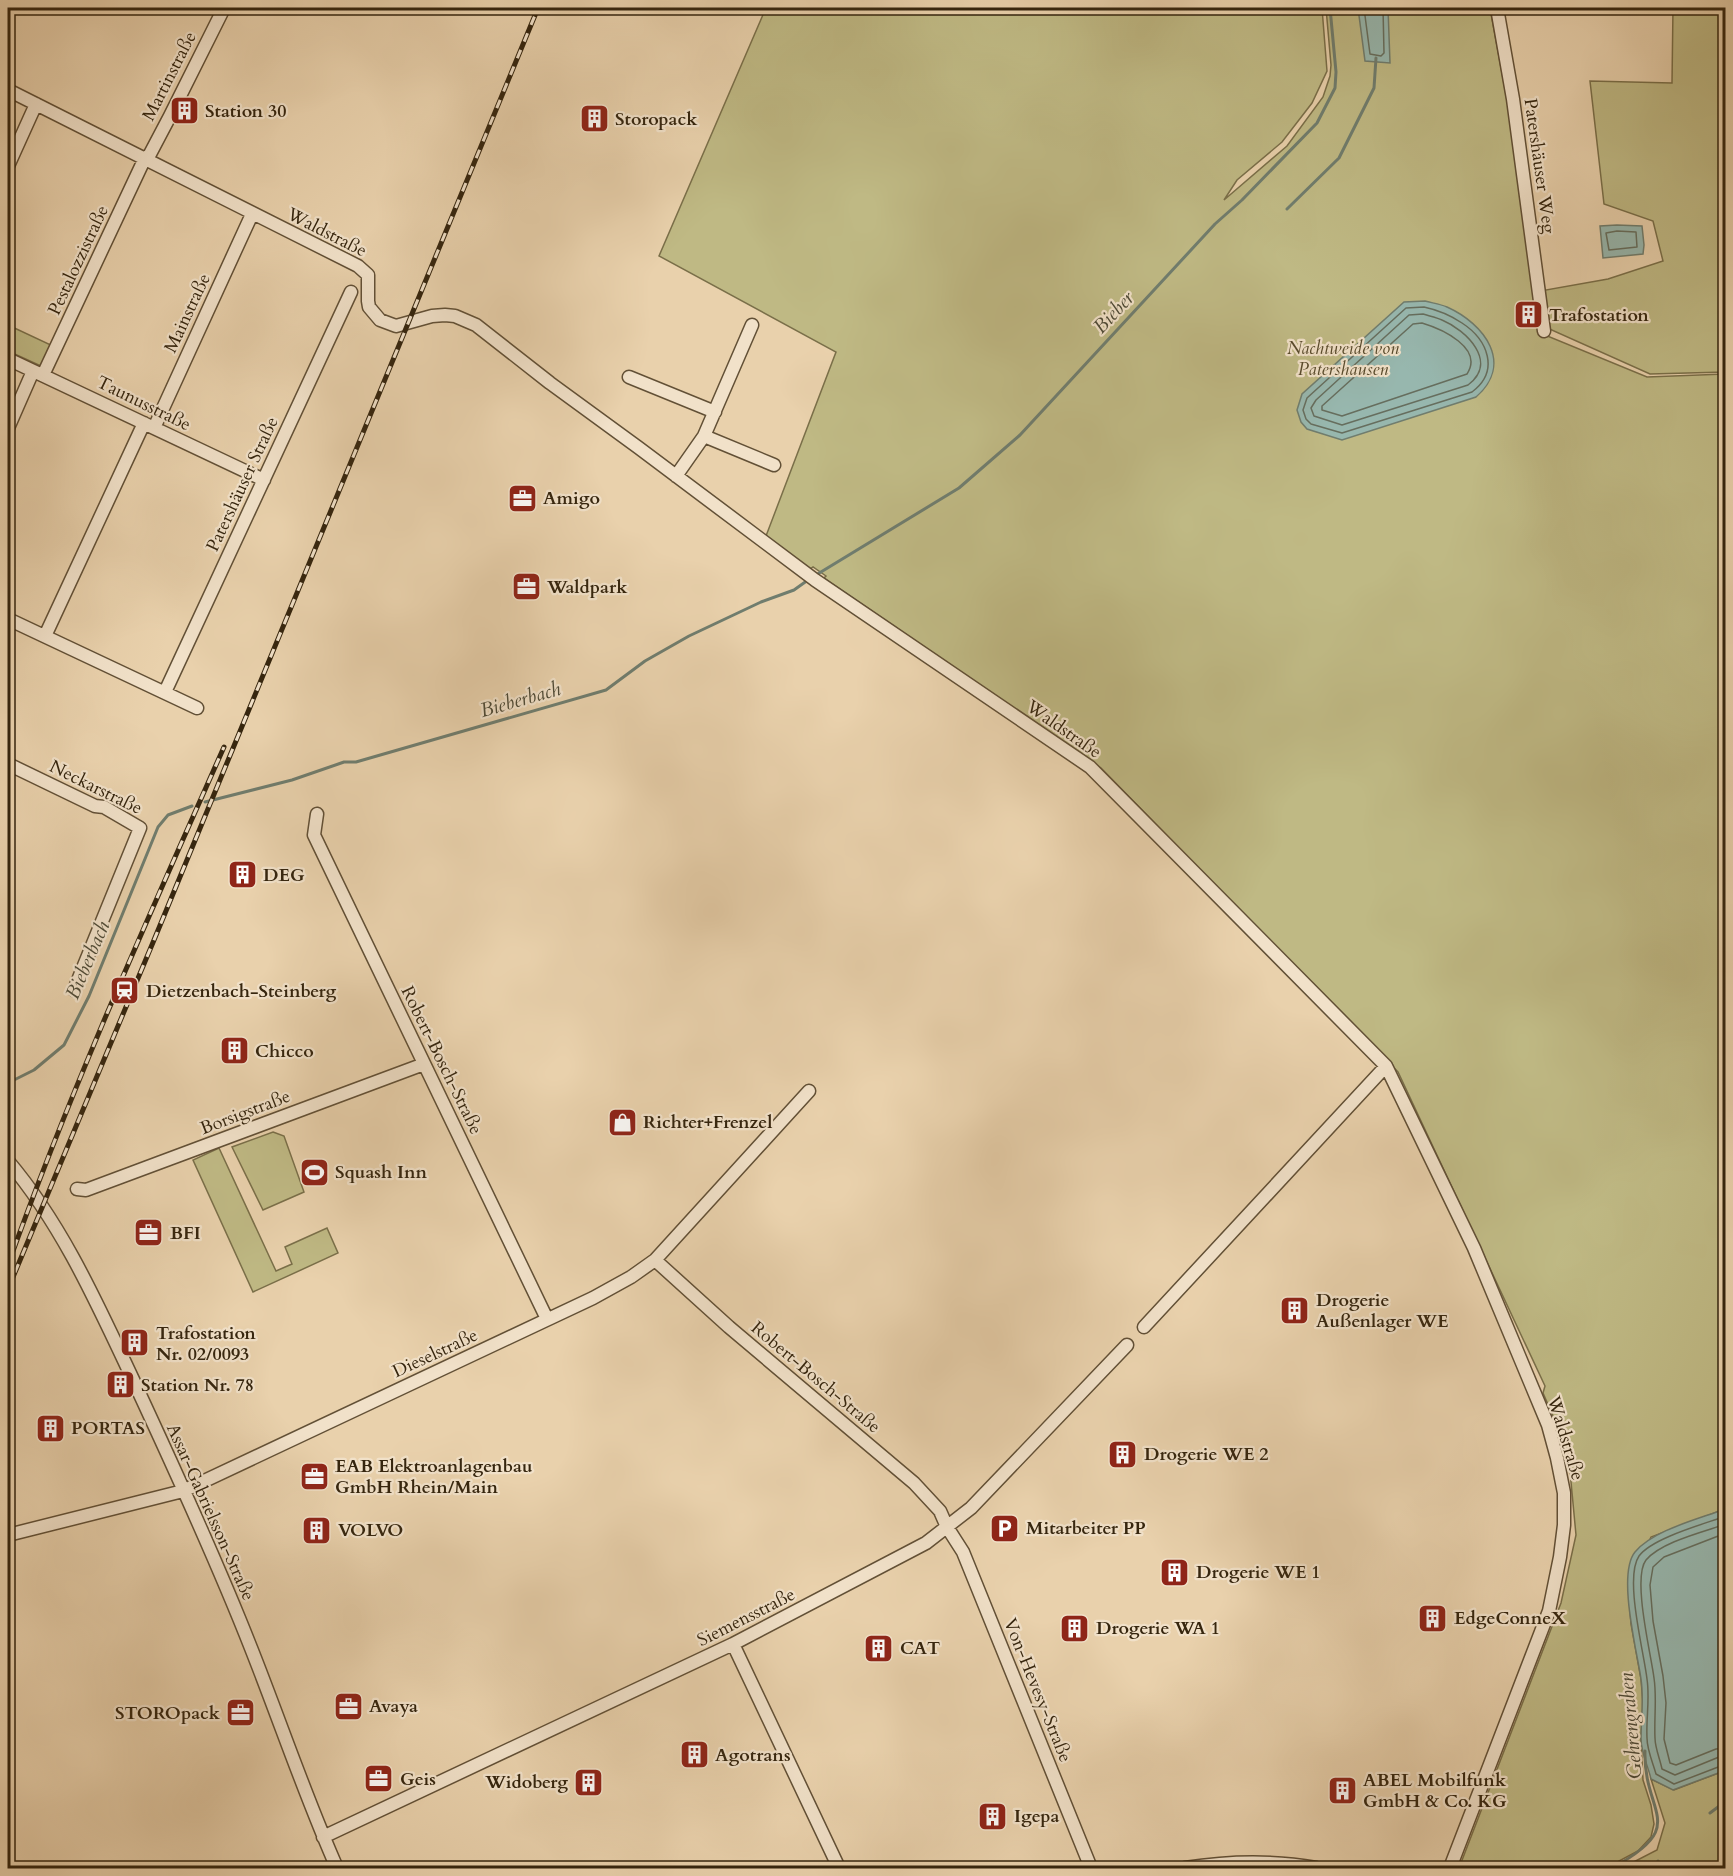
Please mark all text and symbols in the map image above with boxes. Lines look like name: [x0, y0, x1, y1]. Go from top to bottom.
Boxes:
street label: Martinstraße: [136, 27, 203, 125]
building icon: Station 30: [168, 95, 200, 127]
street label: Patershäuser Weg: [1518, 97, 1561, 236]
place label: Station 30: [205, 99, 286, 124]
building icon: Storopack: [578, 103, 610, 135]
place label: Storopack: [615, 107, 698, 132]
street label: Pestalozzistraße: [42, 201, 115, 319]
street label: Waldstraße: [282, 201, 371, 263]
street label: Mainstraße: [158, 269, 217, 357]
water label: Bieber: [1087, 284, 1141, 339]
building icon: Trafostation: [1512, 299, 1544, 331]
place label: Trafostation: [1549, 303, 1649, 328]
park label: Nachtweide von Patershausen: [1287, 336, 1399, 382]
street label: Taunusstraße: [92, 370, 195, 437]
street label: Patershäuser Straße: [200, 413, 285, 556]
office icon: Amigo: [506, 482, 538, 514]
place label: Amigo: [543, 486, 600, 511]
office icon: Waldpark: [510, 571, 542, 603]
place label: Waldpark: [546, 575, 628, 600]
water label: Bieberbach: [477, 675, 564, 724]
street label: Waldstraße: [1020, 694, 1106, 765]
street label: Neckarstraße: [45, 754, 147, 821]
building icon: DEG: [226, 859, 258, 891]
place label: DEG: [263, 863, 305, 888]
water label: Bieberbach: [59, 916, 116, 1004]
station icon: Dietzenbach-Steinberg: [109, 975, 141, 1007]
place label: Dietzenbach-Steinberg: [146, 979, 337, 1004]
street label: Robert-Bosch-Straße: [395, 982, 488, 1139]
building icon: Chicco: [218, 1035, 250, 1067]
place label: Chicco: [255, 1039, 314, 1064]
street label: Borsigstraße: [197, 1084, 294, 1141]
shop icon: Richter+Frenzel: [606, 1106, 638, 1138]
place label: Richter+Frenzel: [643, 1110, 772, 1135]
sports icon: Squash Inn: [298, 1156, 330, 1188]
place label: Squash Inn: [335, 1160, 428, 1185]
office icon: BFI: [133, 1217, 165, 1249]
place label: BFI: [170, 1221, 201, 1246]
place label: Drogerie Außenlager WE: [1316, 1288, 1448, 1334]
building icon: Drogerie Außenlager WE: [1279, 1294, 1311, 1326]
street label: Robert-Bosch-Straße: [745, 1316, 886, 1439]
place label: Trafostation Nr. 02/0093: [156, 1321, 256, 1367]
street label: Dieselstraße: [388, 1323, 482, 1384]
building icon: Trafostation Nr. 02/0093: [119, 1327, 151, 1359]
building icon: Station Nr. 78: [104, 1369, 136, 1401]
place label: Station Nr. 78: [141, 1373, 254, 1398]
street label: Waldstraße: [1541, 1392, 1590, 1483]
building icon: PORTAS: [34, 1412, 66, 1444]
place label: PORTAS: [71, 1416, 145, 1441]
street label: Assar-Gabrielsson-Straße: [160, 1420, 261, 1605]
building icon: Drogerie WE 2: [1107, 1438, 1139, 1470]
place label: Drogerie WE 2: [1144, 1442, 1269, 1467]
place label: EAB Elektroanlagenbau GmbH Rhein/Main: [335, 1454, 533, 1500]
office icon: EAB Elektroanlagenbau GmbH Rhein/Main: [298, 1460, 330, 1492]
parking icon: Mitarbeiter PP: [989, 1512, 1021, 1544]
building icon: VOLVO: [301, 1514, 333, 1546]
place label: Mitarbeiter PP: [1026, 1516, 1146, 1541]
place label: VOLVO: [338, 1518, 403, 1543]
building icon: Drogerie WE 1: [1159, 1556, 1191, 1588]
place label: Drogerie WE 1: [1196, 1560, 1321, 1585]
street label: Siemensstraße: [693, 1582, 800, 1653]
building icon: EdgeConneX: [1417, 1602, 1449, 1634]
place label: EdgeConneX: [1454, 1606, 1567, 1631]
building icon: Drogerie WA 1: [1059, 1612, 1091, 1644]
street label: Von-Hevesy-Straße: [997, 1614, 1078, 1766]
place label: Drogerie WA 1: [1096, 1616, 1220, 1641]
building icon: CAT: [863, 1632, 895, 1664]
place label: CAT: [900, 1636, 940, 1661]
water label: Gehrengraben: [1612, 1671, 1649, 1780]
office icon: Avaya: [332, 1690, 364, 1722]
place label: Avaya: [369, 1694, 418, 1719]
office icon: STOROpack: [225, 1697, 257, 1729]
place label: STOROpack: [115, 1701, 221, 1726]
building icon: Agotrans: [678, 1739, 710, 1771]
place label: Agotrans: [715, 1743, 791, 1768]
office icon: Geis: [363, 1763, 395, 1795]
building icon: Widoberg: [573, 1766, 605, 1798]
place label: Geis: [400, 1767, 436, 1792]
place label: ABEL Mobilfunk GmbH & Co. KG: [1363, 1768, 1507, 1814]
place label: Widoberg: [484, 1770, 568, 1795]
building icon: ABEL Mobilfunk GmbH & Co. KG: [1326, 1774, 1358, 1806]
building icon: Igepa: [977, 1800, 1009, 1832]
place label: Igepa: [1014, 1804, 1059, 1829]

